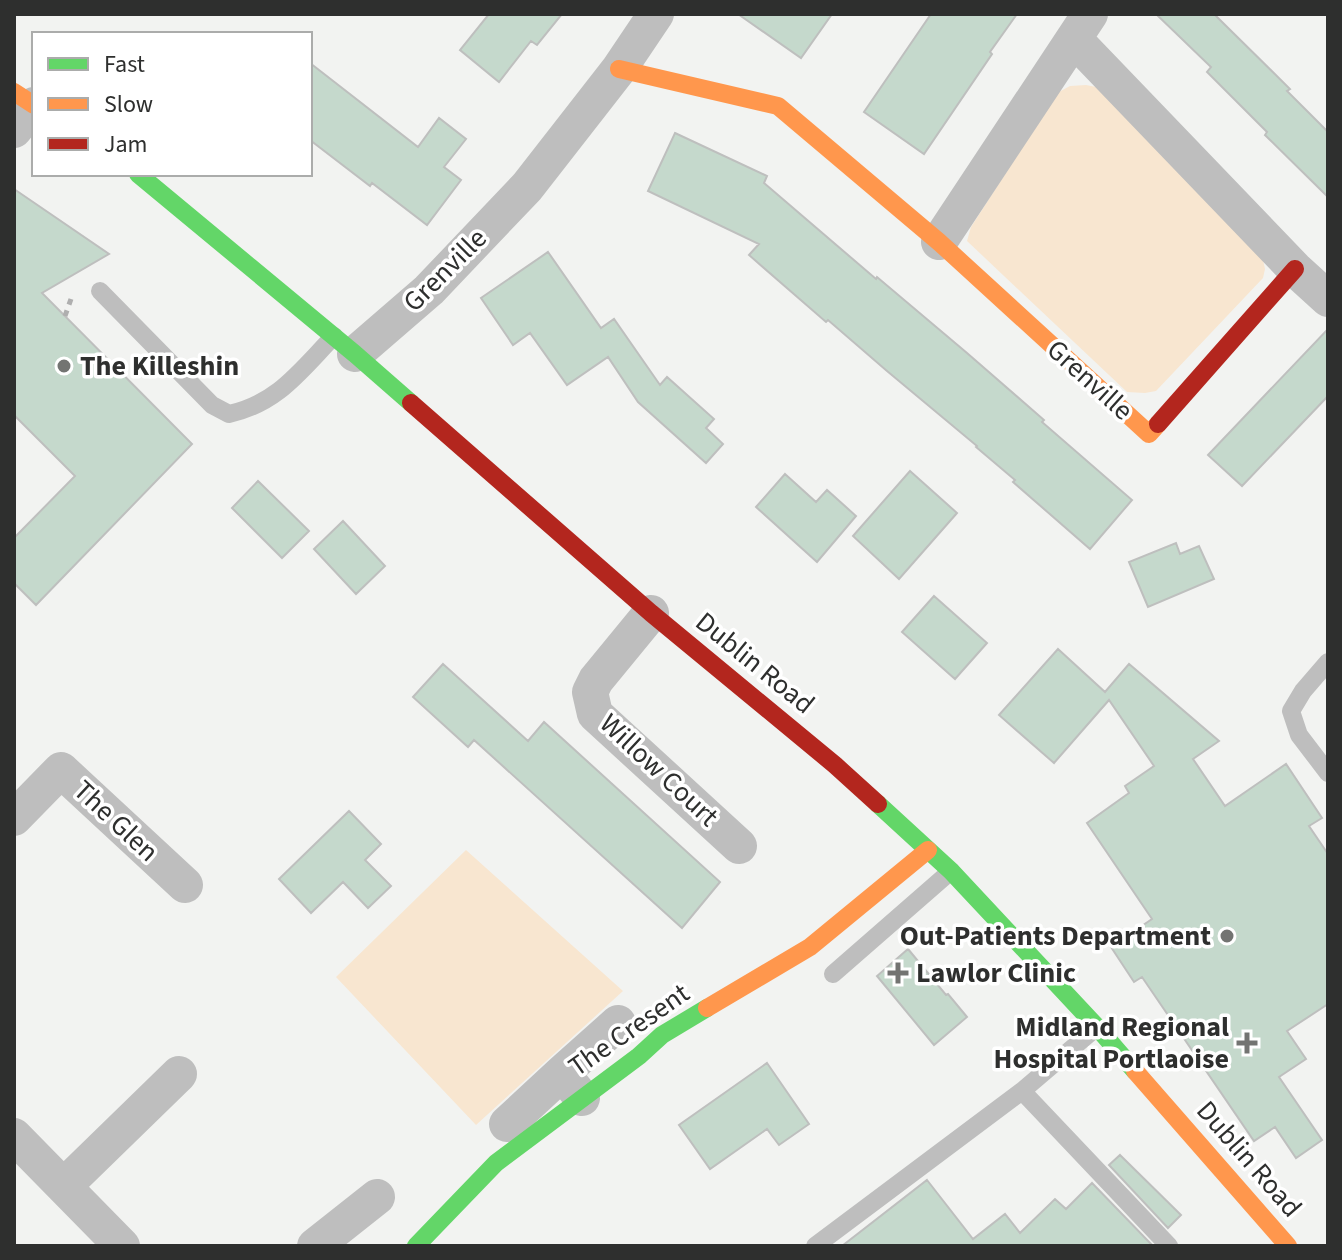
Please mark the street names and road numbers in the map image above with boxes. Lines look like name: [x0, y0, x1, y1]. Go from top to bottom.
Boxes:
street label: Grenville: [394, 219, 496, 321]
street label: Grenville: [1038, 330, 1142, 430]
street label: Dublin Road: [687, 602, 823, 724]
street label: Willow Court: [591, 704, 728, 836]
street label: The Glen: [65, 771, 167, 871]
street label: The Cresent: [560, 973, 698, 1086]
street label: Dublin Road: [1187, 1092, 1311, 1226]

